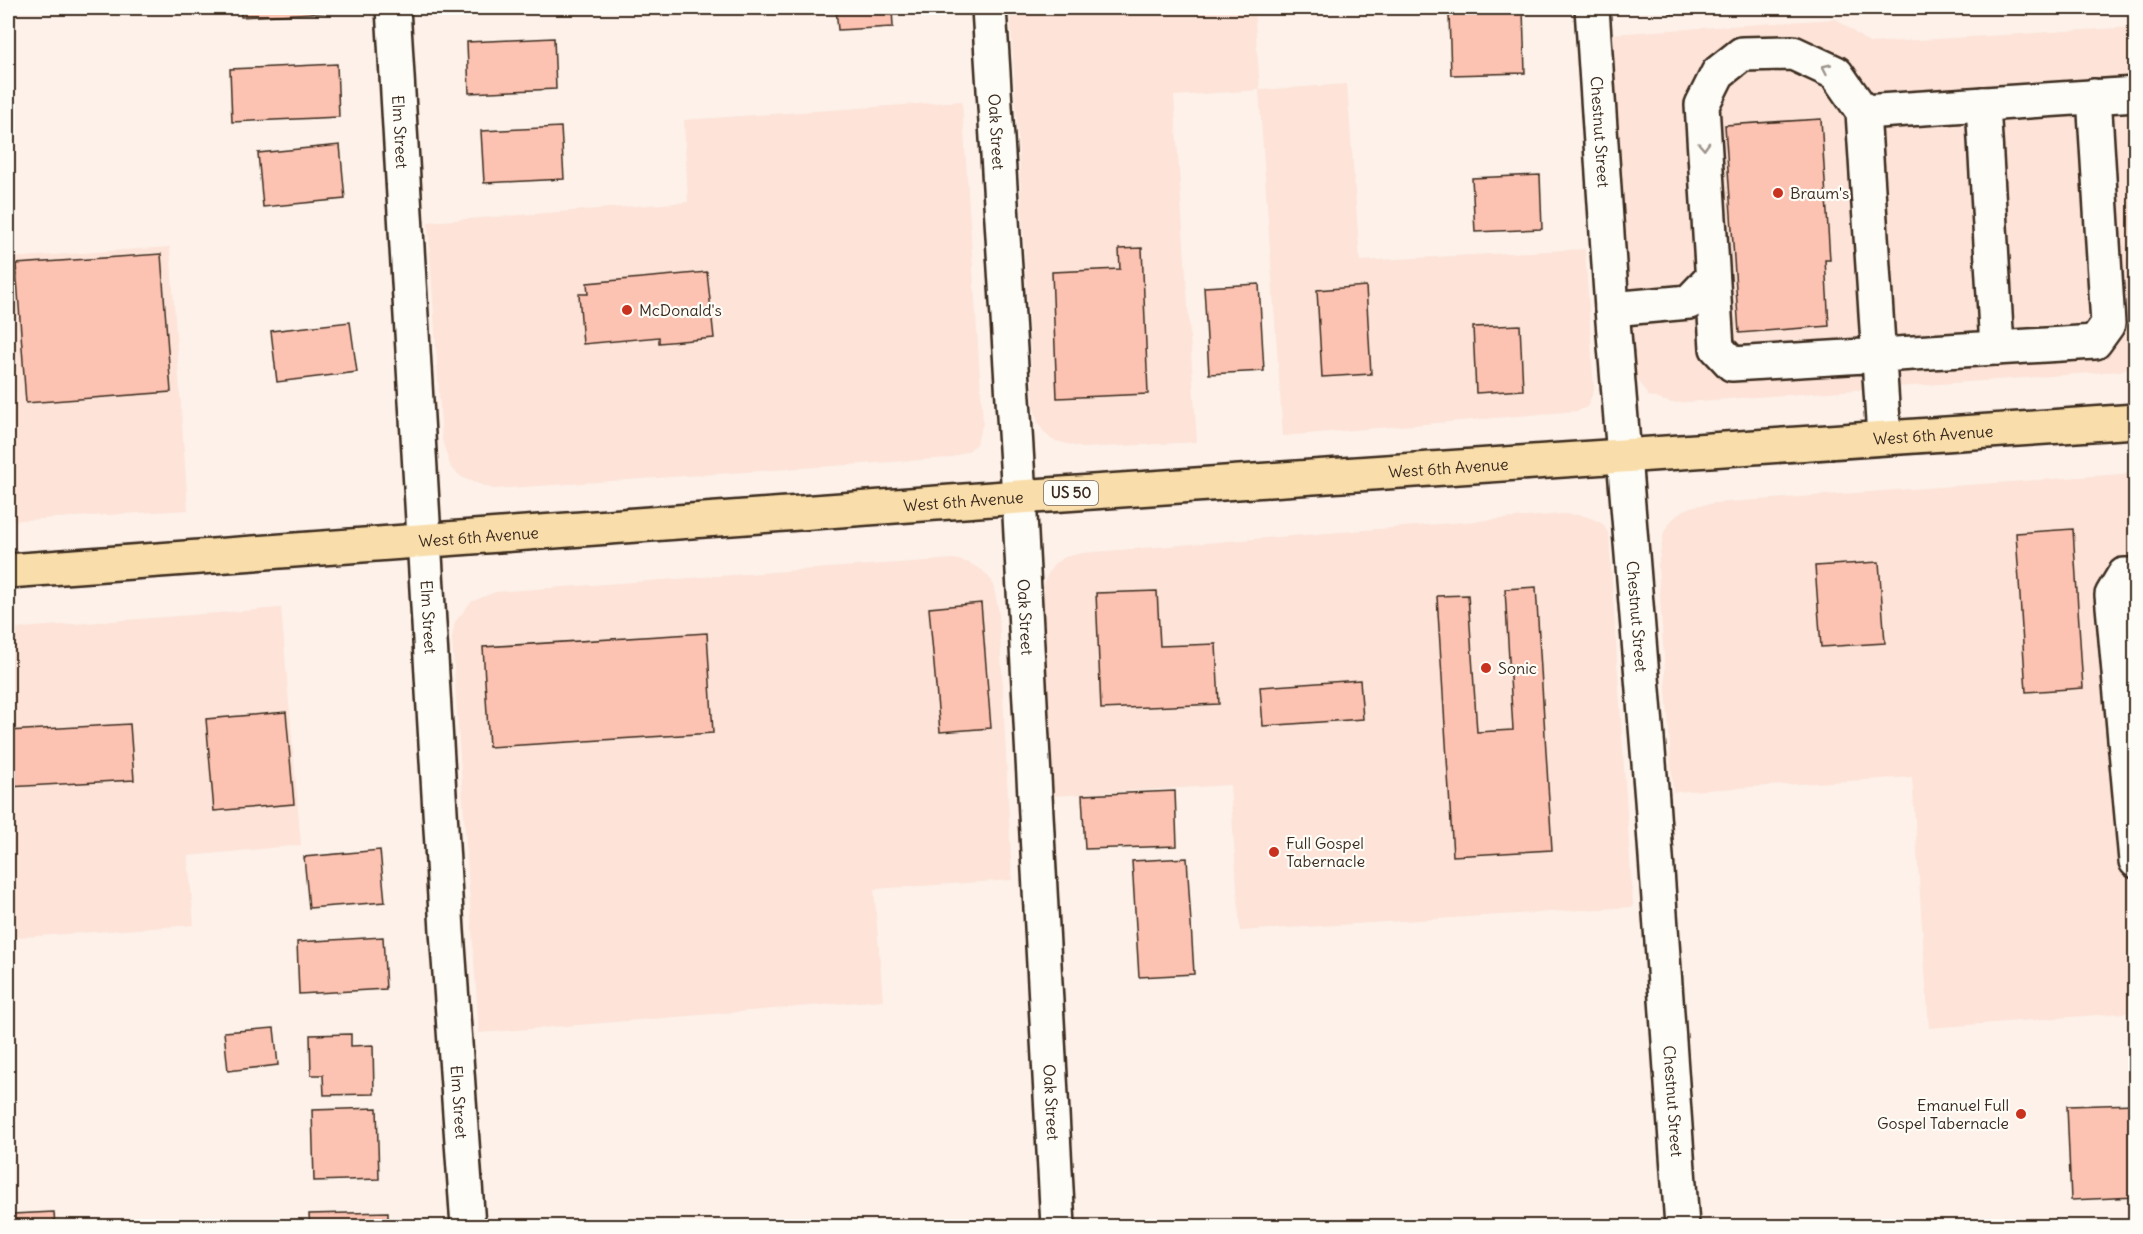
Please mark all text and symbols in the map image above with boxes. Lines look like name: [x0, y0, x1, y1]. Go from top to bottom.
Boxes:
one-way arrow: [1821, 64, 1832, 76]
street label: Chestnut Street: [1587, 75, 1614, 189]
street label: Oak Street: [984, 93, 1009, 171]
street label: Elm Street: [388, 94, 412, 170]
one-way arrow: [1698, 142, 1711, 151]
place label: Braum's: [1790, 183, 1849, 203]
marker: Braum's: [1771, 186, 1785, 200]
place label: McDonald's: [639, 300, 722, 320]
marker: McDonald's: [620, 303, 634, 317]
street label: West 6th Avenue: [1872, 421, 1994, 449]
street label: West 6th Avenue: [1388, 454, 1509, 482]
road number: US 50: [1044, 481, 1098, 505]
street label: West 6th Avenue: [903, 487, 1024, 515]
street label: West 6th Avenue: [418, 522, 540, 551]
street label: Chestnut Street: [1623, 560, 1652, 673]
street label: Oak Street: [1013, 578, 1037, 656]
street label: Elm Street: [416, 580, 441, 655]
place label: Sonic: [1498, 658, 1537, 678]
marker: Sonic: [1479, 661, 1493, 675]
place label: Full Gospel Tabernacle: [1286, 833, 1365, 871]
marker: Full Gospel Tabernacle: [1267, 845, 1281, 859]
street label: Chestnut Street: [1659, 1045, 1687, 1158]
street label: Oak Street: [1039, 1064, 1063, 1141]
street label: Elm Street: [447, 1065, 472, 1140]
place label: Emanuel Full Gospel Tabernacle: [1877, 1095, 2009, 1133]
marker: Emanuel Full Gospel Tabernacle: [2014, 1107, 2028, 1121]

